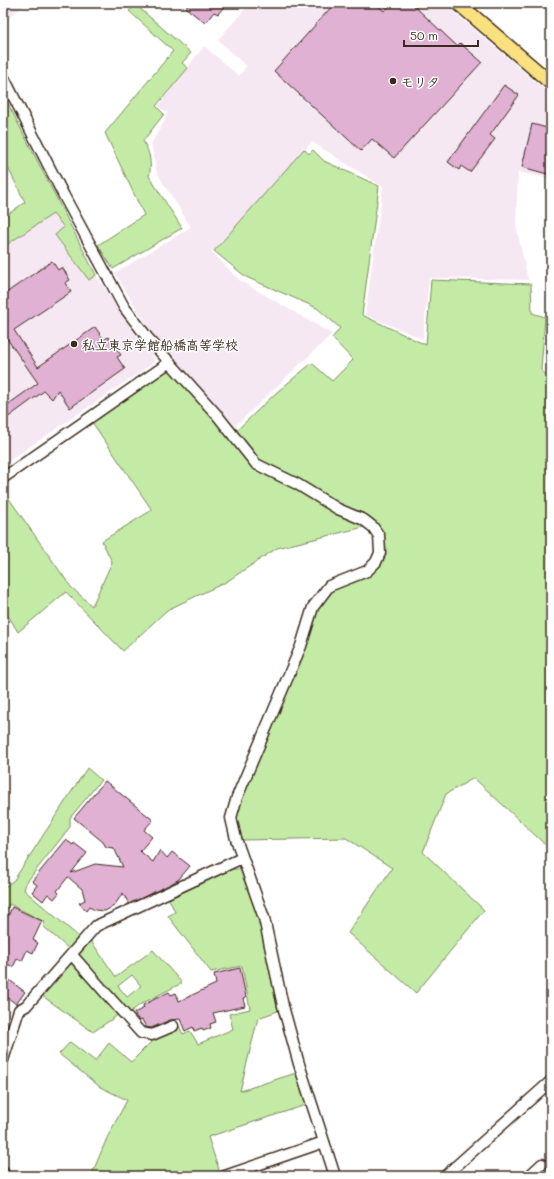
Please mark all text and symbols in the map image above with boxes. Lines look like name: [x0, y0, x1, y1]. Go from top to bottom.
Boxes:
scale bar: [404, 22, 478, 48]
text: 50 m: [410, 27, 438, 43]
place label: モリタ: [401, 73, 440, 90]
marker: モリタ: [388, 76, 398, 86]
place label: 私立東京学館船橋高等学校: [82, 336, 238, 353]
marker: 私立東京学館船橋高等学校: [69, 339, 79, 349]

